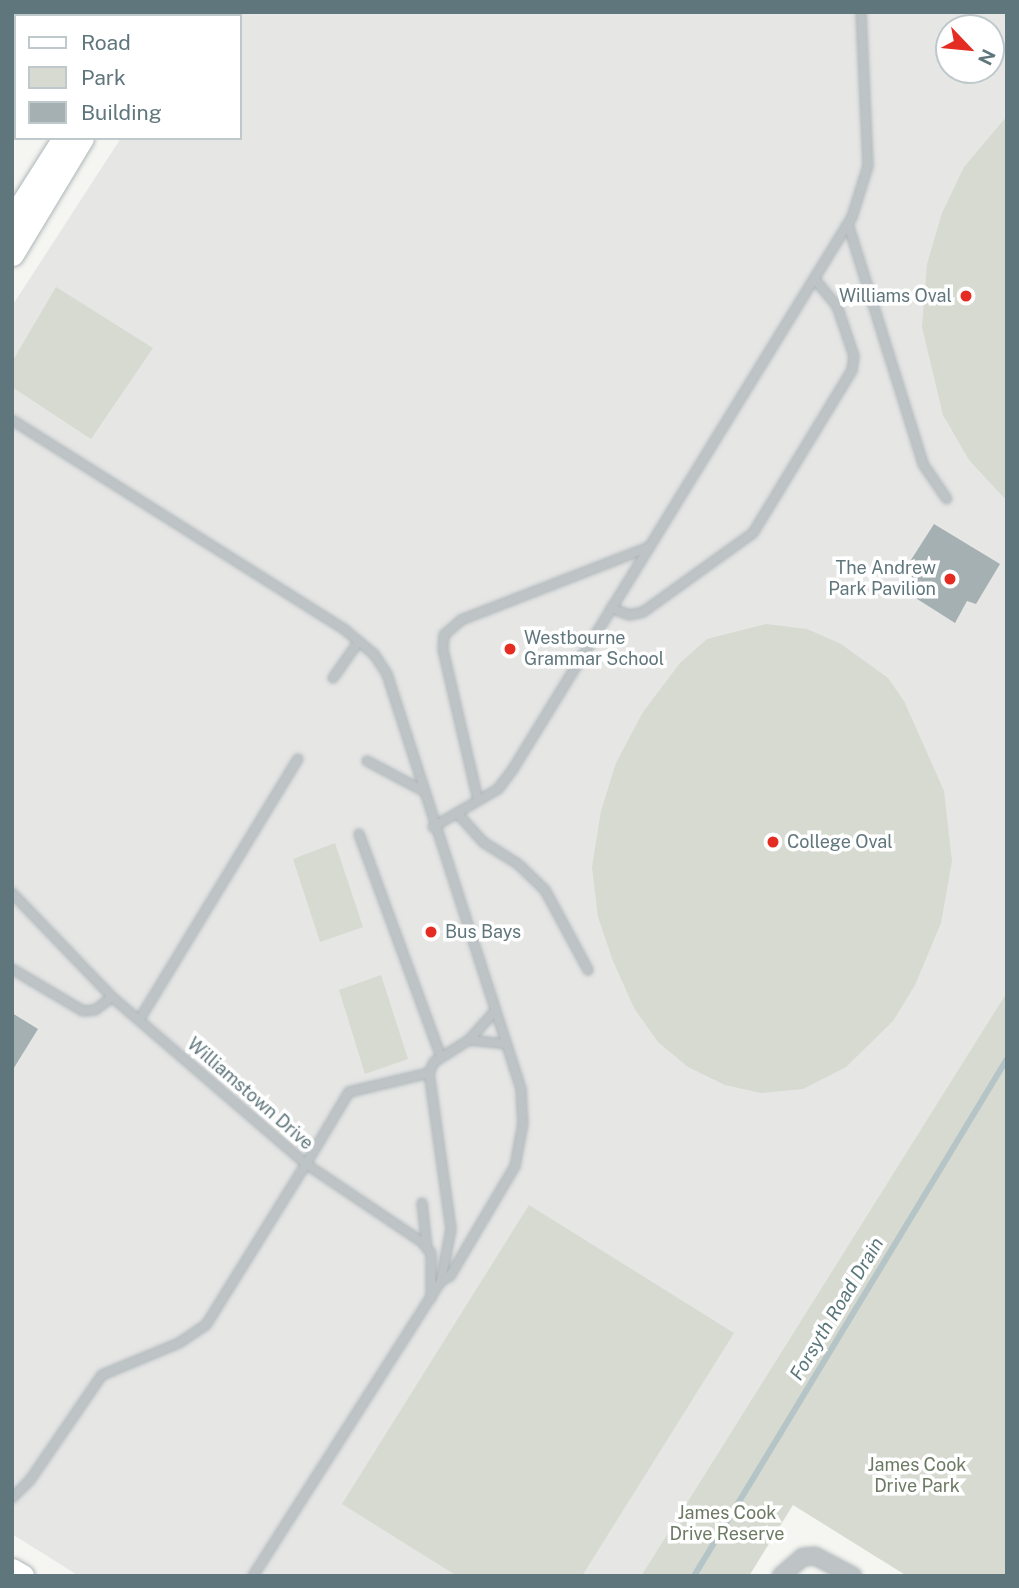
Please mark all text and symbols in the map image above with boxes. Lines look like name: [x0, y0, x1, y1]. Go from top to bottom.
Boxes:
legend: [14, 14, 242, 140]
north arrow: [935, 14, 1005, 84]
text: Road: [81, 30, 131, 55]
text: N: [974, 46, 1000, 69]
text: Park: [81, 65, 126, 90]
text: Building: [81, 100, 162, 125]
place label: Williams Oval: [839, 285, 952, 307]
marker: Williams Oval: [958, 288, 974, 304]
place label: The Andrew Park Pavilion: [828, 558, 936, 600]
marker: The Andrew Park Pavilion: [942, 571, 958, 587]
place label: Westbourne Grammar School: [524, 628, 664, 670]
marker: Westbourne Grammar School: [502, 641, 518, 657]
place label: College Oval: [787, 831, 893, 853]
marker: College Oval: [765, 834, 781, 850]
place label: Bus Bays: [445, 921, 521, 943]
marker: Bus Bays: [423, 924, 439, 940]
street label: Williamstown Drive: [183, 1033, 317, 1155]
water label: Forsyth Road Drain: [785, 1233, 889, 1385]
park label: James Cook Drive Park: [868, 1455, 966, 1498]
park label: James Cook Drive Reserve: [669, 1503, 785, 1546]

